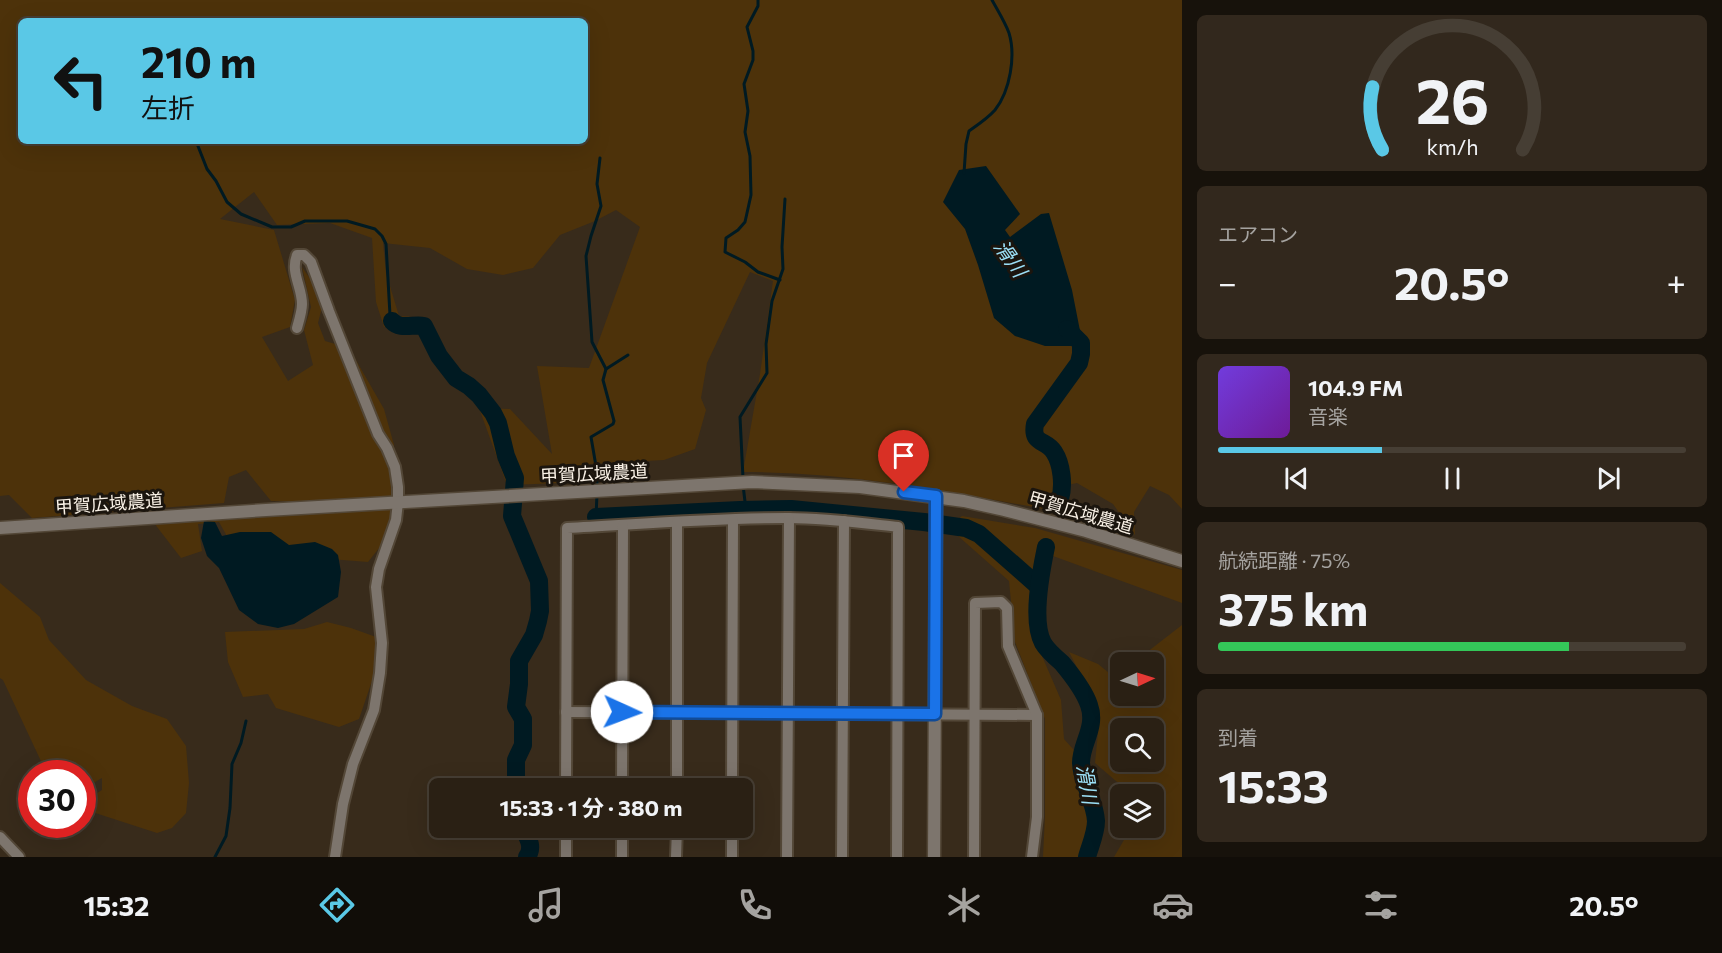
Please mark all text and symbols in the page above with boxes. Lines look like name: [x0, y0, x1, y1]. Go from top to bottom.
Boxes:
text: 210 m: [141, 35, 256, 87]
icon: left: [42, 42, 120, 120]
text: 26: [1415, 61, 1489, 137]
text: 左折: [141, 91, 195, 124]
text: km/h: [1426, 133, 1478, 159]
text: エアコン: [1218, 222, 1298, 246]
water label: 滑川: [990, 235, 1033, 283]
text: 20.5°: [1394, 254, 1509, 309]
text: −: [1218, 261, 1237, 302]
text: +: [1667, 261, 1686, 302]
text: 104.9 FM: [1308, 374, 1403, 401]
text: 音楽: [1308, 404, 1348, 428]
pin: [878, 430, 929, 492]
icon: arrive: [887, 439, 920, 472]
street label: 甲賀広域農道: [539, 459, 649, 487]
icon: previous: [1280, 462, 1313, 495]
icon: pause: [1436, 462, 1469, 495]
icon: next: [1592, 462, 1625, 495]
street label: 甲賀広域農道: [1026, 487, 1136, 537]
street label: 甲賀広域農道: [54, 488, 164, 518]
text: 航続距離 · 75%: [1218, 548, 1350, 572]
text: 375 km: [1218, 580, 1368, 635]
north arrow: [1110, 652, 1164, 706]
map controls: [1110, 652, 1164, 838]
position arrow: [590, 680, 654, 744]
button: search: [1110, 718, 1164, 772]
text: 到着: [1218, 725, 1258, 749]
text: 15:33: [1218, 757, 1329, 812]
speed limit sign: 30: [18, 760, 96, 838]
water label: 滑川: [1073, 762, 1104, 808]
button: layers: [1110, 784, 1164, 838]
text: 15:33 · 1 分 · 380 m: [499, 794, 683, 821]
icon: directions: [316, 884, 358, 926]
icon: music: [525, 884, 567, 926]
icon: phone: [734, 884, 776, 926]
icon: climate: [943, 884, 985, 926]
icon: car: [1152, 884, 1194, 926]
icon: filters: [1360, 884, 1402, 926]
text: 15:32: [83, 889, 149, 922]
text: 20.5°: [1569, 889, 1639, 922]

